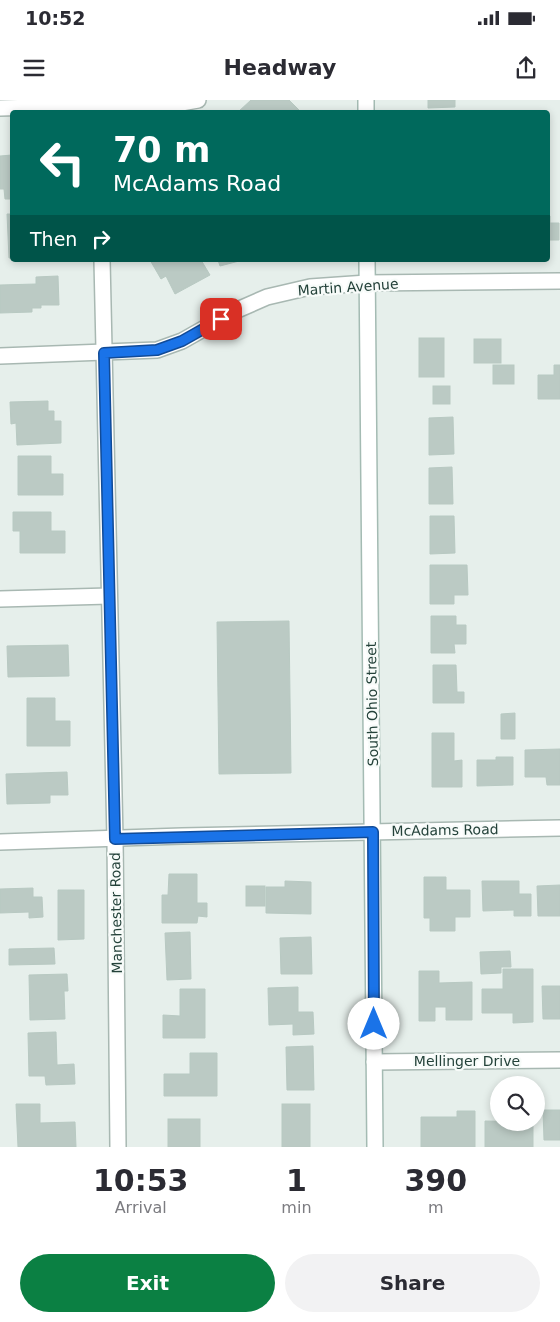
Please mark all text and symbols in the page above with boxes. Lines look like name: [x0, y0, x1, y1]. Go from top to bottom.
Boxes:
text: 10:52: [25, 7, 85, 29]
icon: menu: [20, 54, 48, 82]
icon: share: [512, 54, 540, 82]
text: Headway: [224, 55, 336, 80]
icon: left: [30, 130, 95, 195]
text: 70 m: [113, 130, 210, 170]
text: McAdams Road: [113, 171, 281, 196]
icon: right: [87, 225, 115, 253]
text: Then: [30, 228, 77, 250]
street label: Martin Avenue: [297, 275, 399, 299]
pin: [200, 298, 242, 340]
icon: arrive: [207, 305, 235, 333]
street label: South Ohio Street: [363, 641, 381, 766]
street label: McAdams Road: [391, 821, 499, 839]
street label: Manchester Road: [107, 852, 125, 974]
position arrow: [347, 997, 399, 1049]
street label: Mellinger Drive: [414, 1053, 520, 1069]
map controls: [490, 1076, 545, 1131]
button: search: [490, 1076, 545, 1131]
text: 10:53: [93, 1163, 188, 1198]
text: 1: [286, 1163, 307, 1198]
text: 390: [404, 1163, 467, 1198]
text: Arrival: [115, 1198, 167, 1217]
text: min: [281, 1198, 312, 1217]
text: m: [428, 1198, 444, 1217]
button: Exit: [20, 1254, 275, 1312]
button: Share: [285, 1254, 540, 1312]

